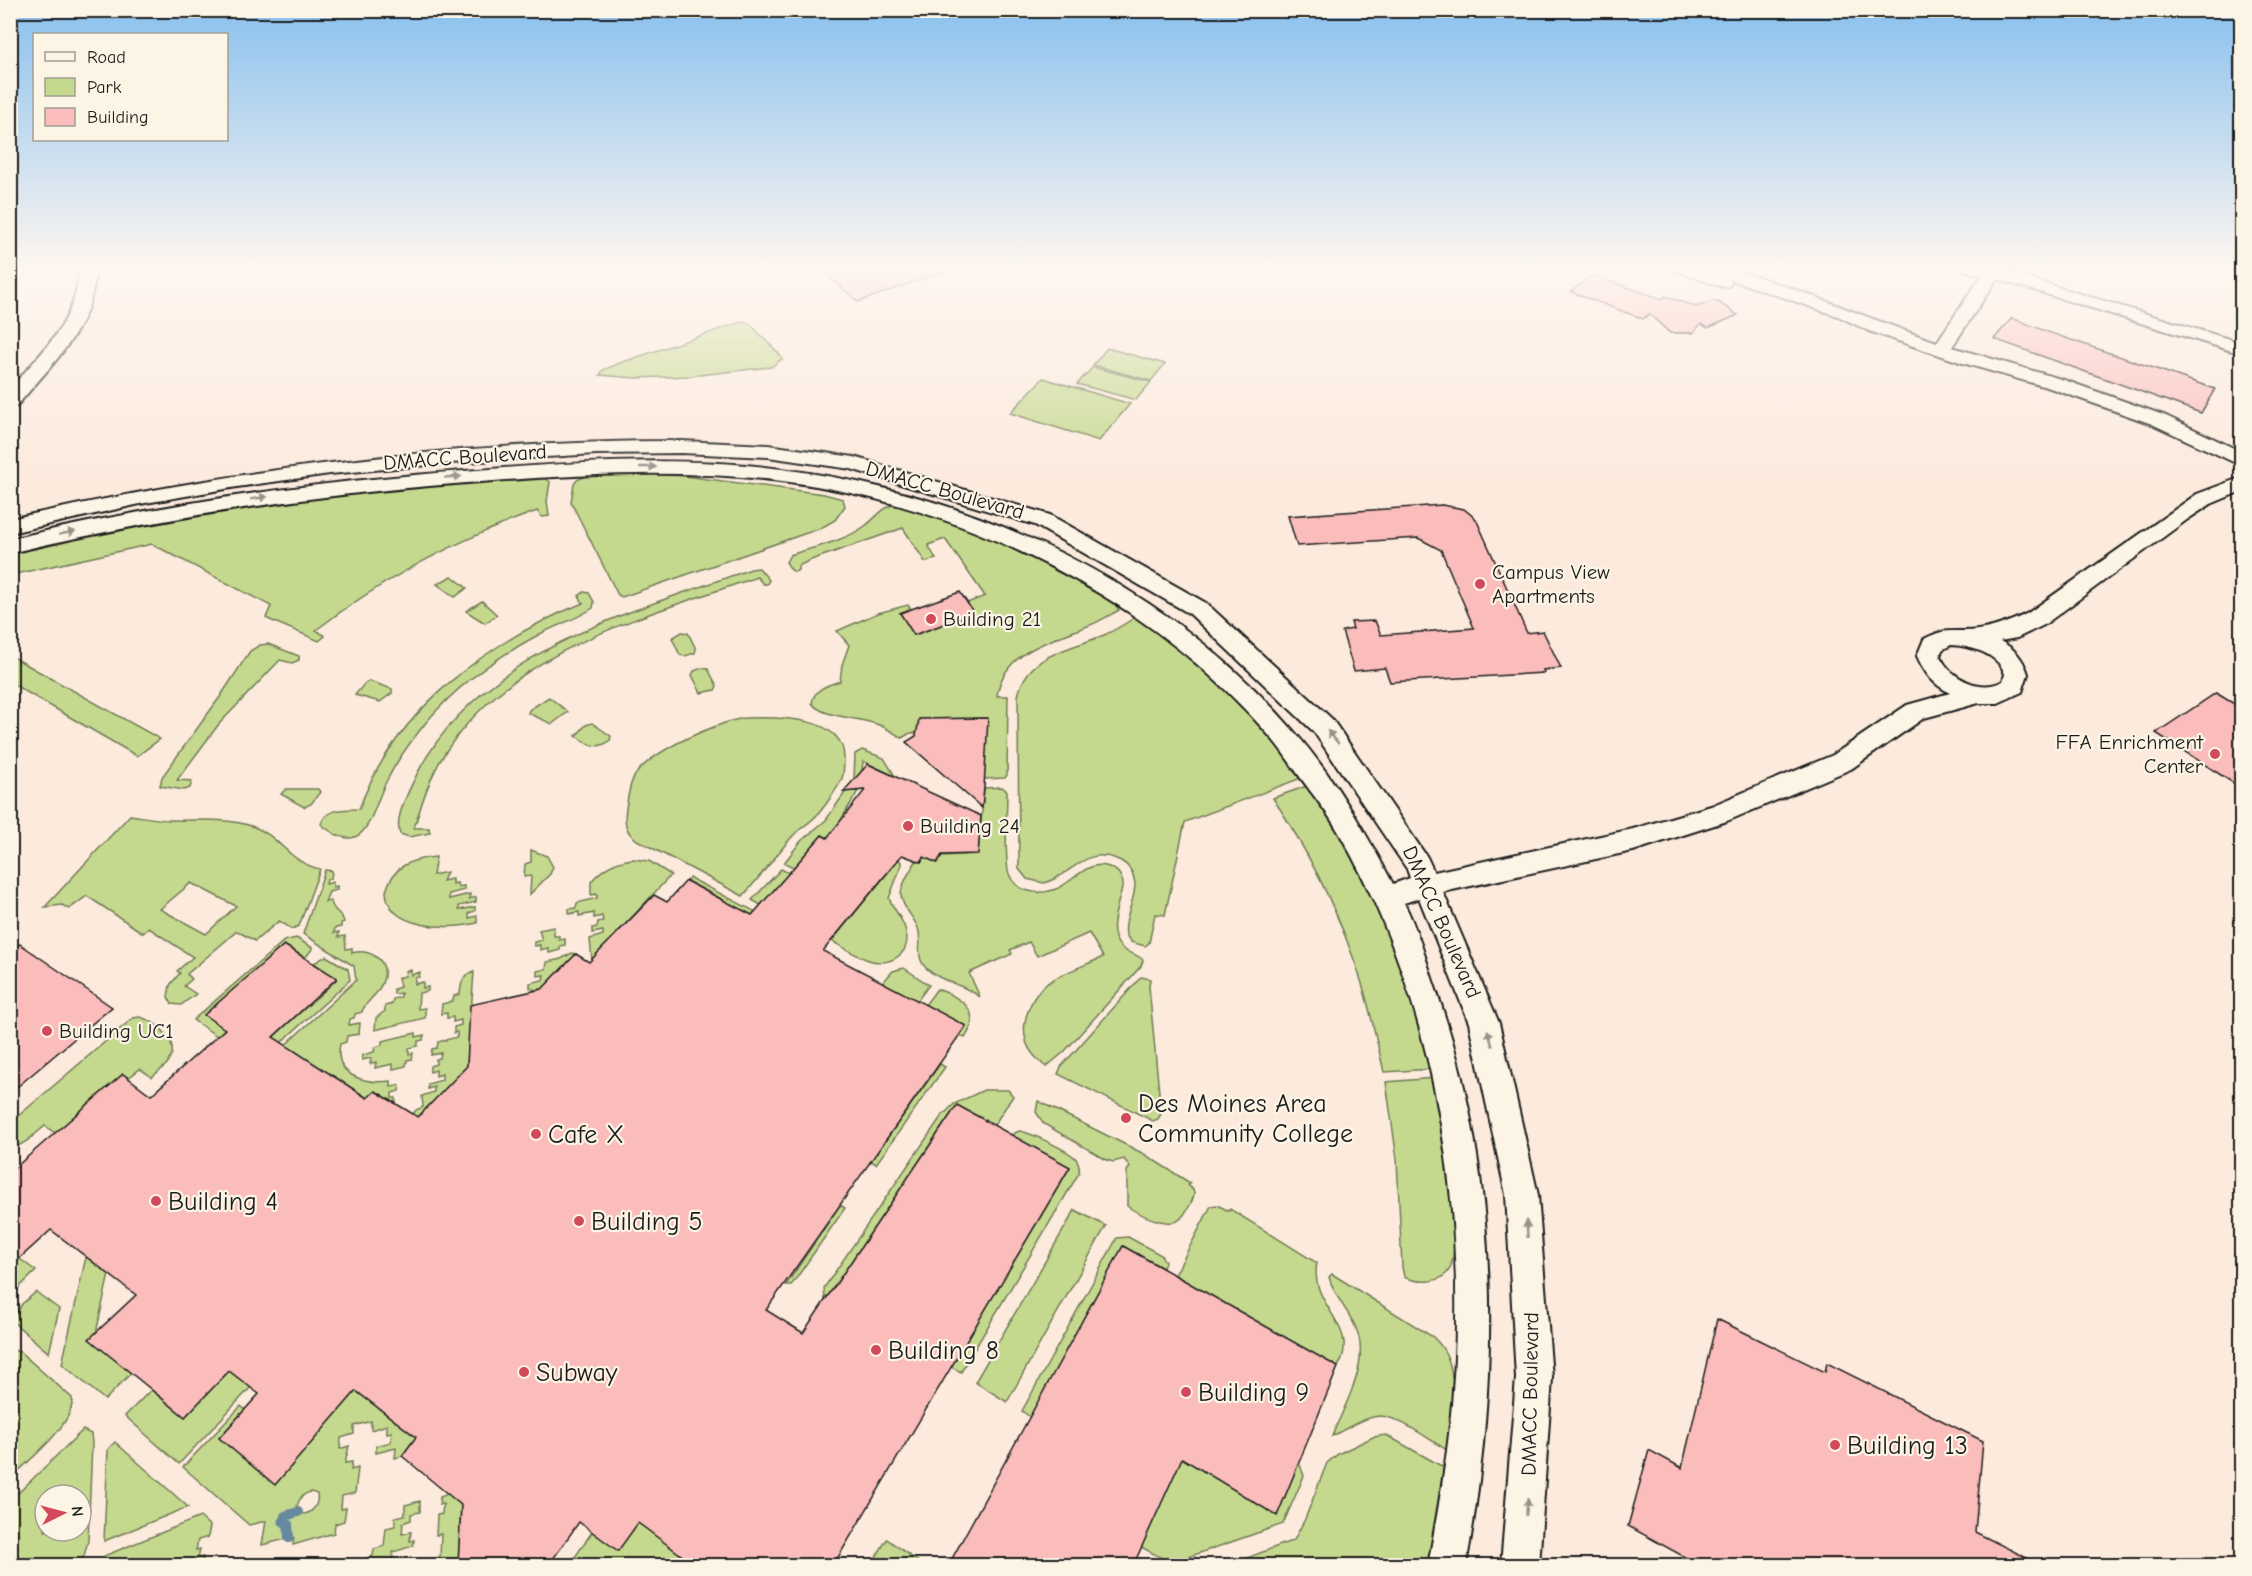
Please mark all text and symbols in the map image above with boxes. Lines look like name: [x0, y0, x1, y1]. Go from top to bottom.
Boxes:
legend: [33, 33, 228, 141]
text: Road: [87, 47, 126, 68]
text: Park: [87, 77, 122, 98]
text: Building: [87, 107, 149, 128]
street label: DMACC Boulevard: [383, 439, 547, 475]
street label: DMACC Boulevard: [863, 456, 1027, 524]
one-way arrow: [638, 462, 657, 472]
one-way arrow: [444, 472, 463, 482]
one-way arrow: [250, 493, 269, 502]
one-way arrow: [58, 528, 77, 537]
place label: Campus View Apartments: [1492, 560, 1610, 608]
marker: Campus View Apartments: [1473, 577, 1487, 591]
place label: Building 21: [943, 607, 1041, 631]
marker: Building 21: [924, 612, 938, 626]
one-way arrow: [1326, 729, 1339, 745]
place label: FFA Enrichment Center: [2056, 730, 2204, 778]
marker: FFA Enrichment Center: [2208, 747, 2222, 761]
place label: Building 24: [920, 814, 1020, 838]
marker: Building 24: [901, 819, 915, 833]
street label: DMACC Boulevard: [1398, 842, 1486, 1002]
place label: Building UC1: [59, 1019, 174, 1043]
marker: Building UC1: [40, 1024, 54, 1038]
one-way arrow: [1485, 1029, 1494, 1047]
place label: Des Moines Area Community College: [1138, 1089, 1353, 1149]
marker: Des Moines Area Community College: [1119, 1111, 1133, 1125]
place label: Cafe X: [548, 1120, 624, 1150]
marker: Cafe X: [529, 1127, 543, 1141]
place label: Building 4: [168, 1187, 278, 1217]
marker: Building 4: [149, 1194, 163, 1208]
place label: Building 5: [591, 1207, 703, 1237]
marker: Building 5: [572, 1214, 586, 1228]
one-way arrow: [1522, 1219, 1532, 1238]
street label: DMACC Boulevard: [1517, 1312, 1543, 1476]
place label: Building 8: [888, 1336, 999, 1366]
marker: Building 8: [869, 1343, 883, 1357]
place label: Subway: [536, 1358, 618, 1388]
marker: Subway: [517, 1365, 531, 1379]
place label: Building 9: [1198, 1378, 1309, 1408]
marker: Building 9: [1179, 1385, 1193, 1399]
place label: Building 13: [1847, 1431, 1968, 1461]
marker: Building 13: [1828, 1438, 1842, 1452]
north arrow: [33, 1483, 93, 1543]
one-way arrow: [1522, 1498, 1532, 1517]
text: N: [67, 1505, 86, 1518]

